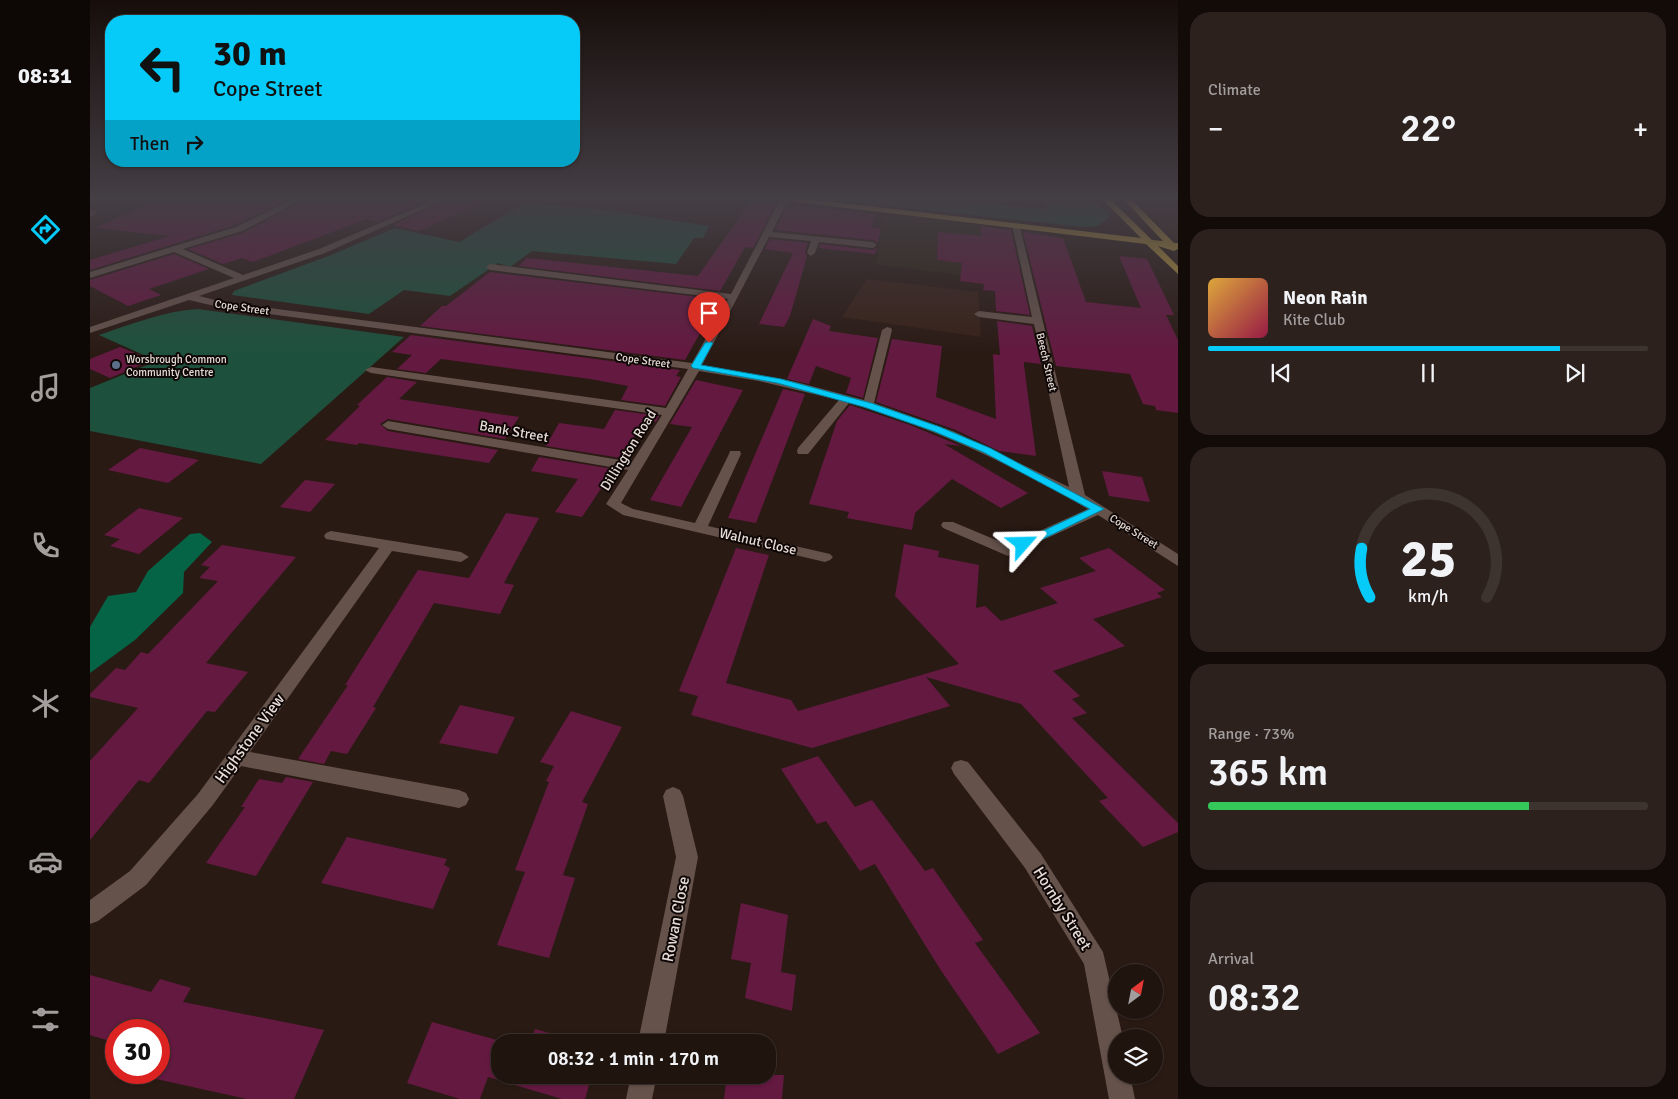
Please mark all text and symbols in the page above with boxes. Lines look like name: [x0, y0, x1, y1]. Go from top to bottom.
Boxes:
text: 30 m: [213, 32, 287, 75]
icon: left: [130, 35, 195, 100]
text: 08:31: [18, 62, 72, 89]
text: Cope Street: [213, 75, 322, 102]
text: Climate: [1208, 80, 1261, 100]
text: 22°: [1400, 105, 1456, 152]
text: −: [1208, 112, 1223, 146]
text: +: [1633, 112, 1648, 146]
icon: right: [180, 130, 208, 158]
text: Then: [130, 132, 170, 156]
icon: directions: [28, 212, 63, 247]
text: Neon Rain: [1283, 286, 1368, 310]
pin: [688, 292, 730, 343]
street label: Cope Street: [214, 297, 270, 318]
icon: arrive: [695, 299, 723, 327]
text: Kite Club: [1283, 310, 1345, 330]
street label: Beech Street: [1033, 331, 1060, 393]
street label: Cope Street: [615, 350, 671, 371]
place label: Worsbrough Common Community Centre: [126, 353, 227, 379]
marker: Worsbrough Common Community Centre: [110, 359, 122, 371]
icon: previous: [1267, 359, 1295, 387]
icon: pause: [1414, 359, 1442, 387]
icon: next: [1561, 359, 1589, 387]
icon: music: [28, 370, 63, 405]
street label: Dillington Road: [597, 407, 660, 494]
street label: Bank Street: [478, 417, 550, 446]
street label: Cope Street: [1107, 511, 1160, 552]
position arrow: [996, 517, 1048, 569]
street label: Walnut Close: [718, 524, 798, 559]
text: 25: [1400, 527, 1456, 591]
icon: phone: [28, 528, 63, 563]
text: km/h: [1408, 585, 1448, 607]
icon: climate: [28, 686, 63, 721]
street label: Highstone View: [211, 689, 289, 787]
text: Range · 73%: [1208, 724, 1294, 744]
text: 365 km: [1208, 749, 1328, 796]
icon: car: [28, 844, 63, 879]
street label: Hornby Street: [1029, 863, 1096, 954]
street label: Rowan Close: [658, 875, 694, 964]
text: Arrival: [1208, 949, 1254, 969]
north arrow: [1108, 964, 1162, 1019]
map controls: [1108, 964, 1163, 1084]
text: 08:32: [1208, 974, 1301, 1021]
icon: filters: [28, 1002, 63, 1037]
speed limit sign: 30: [105, 1019, 170, 1084]
button: layers: [1108, 1029, 1163, 1084]
text: 08:32 · 1 min · 170 m: [548, 1047, 719, 1071]

